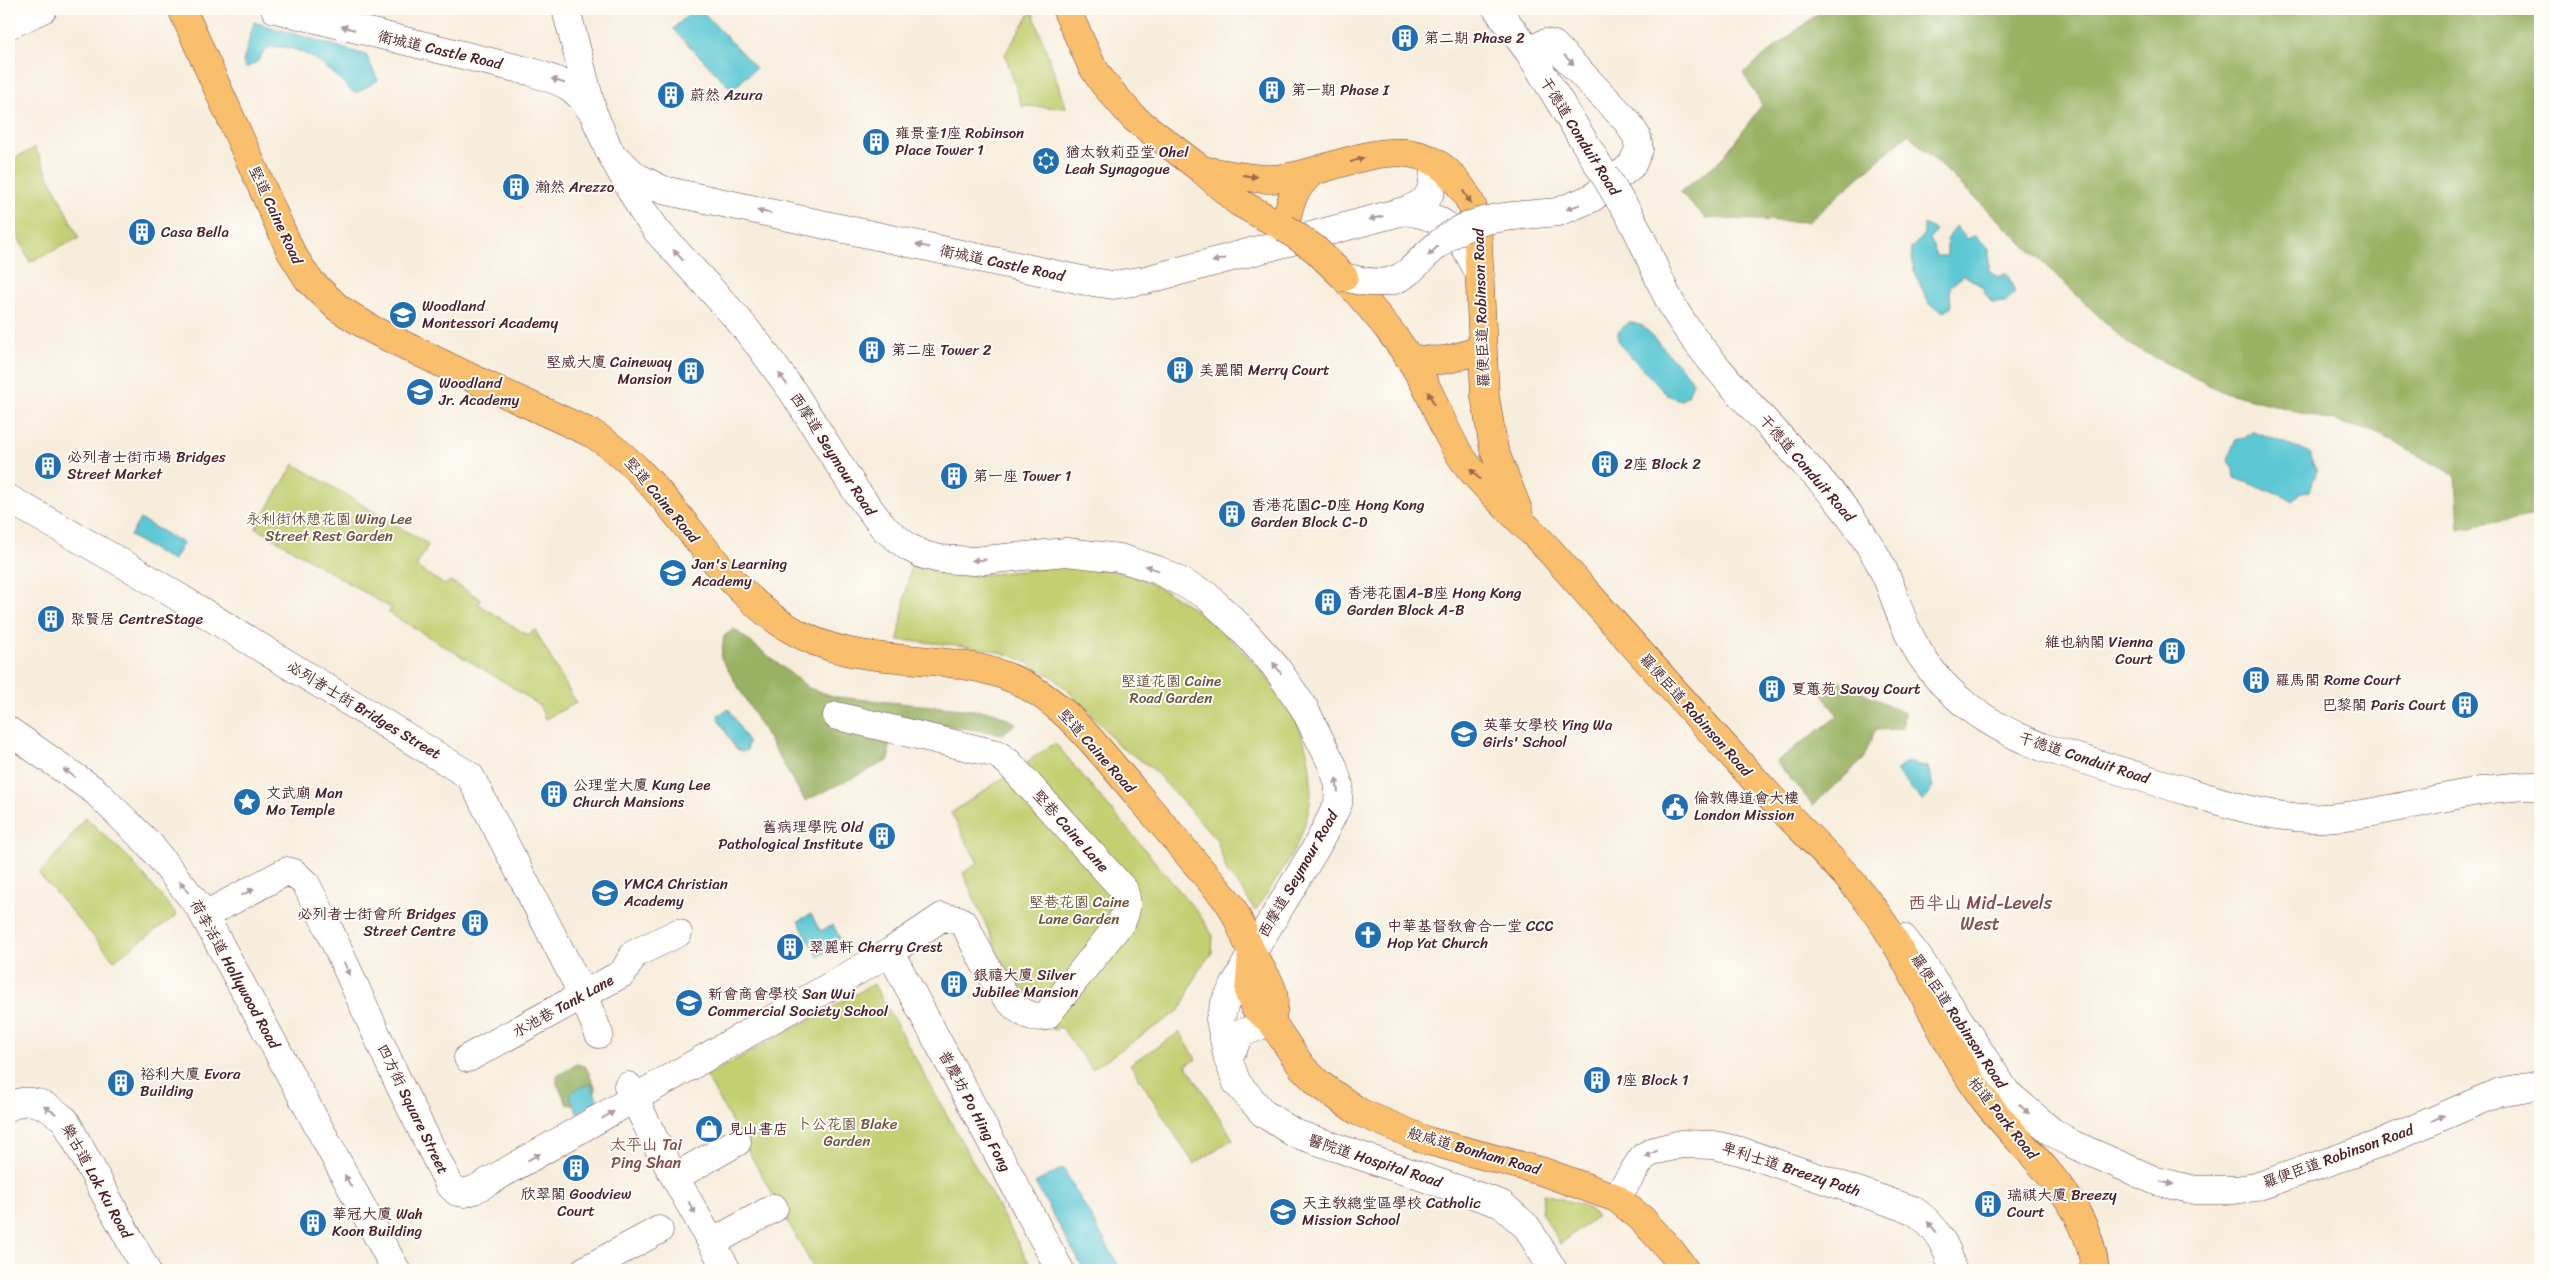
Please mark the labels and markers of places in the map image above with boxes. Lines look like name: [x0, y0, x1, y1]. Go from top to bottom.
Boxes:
building icon: 第二期 Phase 2: [1390, 23, 1420, 53]
place label: 第二期 Phase 2: [1424, 25, 1525, 51]
building icon: 第一期 Phase I: [1257, 75, 1287, 105]
place label: 第一期 Phase I: [1291, 77, 1390, 103]
building icon: 蔚然 Azura: [656, 80, 686, 110]
place label: 蔚然 Azura: [690, 82, 763, 108]
place label: 雍景臺1座 Robinson Place Tower 1: [895, 120, 1024, 163]
building icon: 雍景臺1座 Robinson Place Tower 1: [861, 127, 891, 157]
place label: 猶太教莉亞堂 Ohel Leah Synagogue: [1065, 139, 1189, 182]
synagogue icon: 猶太教莉亞堂 Ohel Leah Synagogue: [1031, 146, 1061, 176]
building icon: 瀚然 Arezzo: [501, 172, 531, 202]
place label: 瀚然 Arezzo: [535, 174, 615, 200]
building icon: Casa Bella: [127, 217, 157, 247]
place label: Casa Bella: [161, 219, 230, 245]
place label: Woodland Montessori Academy: [422, 293, 558, 336]
school or university icon: Woodland Montessori Academy: [388, 300, 418, 330]
building icon: 第二座 Tower 2: [857, 335, 887, 365]
place label: 第二座 Tower 2: [891, 337, 992, 363]
place label: 堅威大廈 Caineway Mansion: [546, 349, 672, 392]
building icon: 美麗閣 Merry Court: [1165, 355, 1195, 385]
building icon: 堅威大廈 Caineway Mansion: [676, 356, 706, 386]
place label: 美麗閣 Merry Court: [1199, 357, 1330, 383]
place label: Woodland Jr. Academy: [438, 370, 519, 413]
school or university icon: Woodland Jr. Academy: [405, 377, 435, 407]
place label: 必列者士街市場 Bridges Street Market: [67, 444, 226, 487]
building icon: 2座 Block 2: [1590, 449, 1620, 479]
building icon: 必列者士街市場 Bridges Street Market: [33, 451, 63, 481]
place label: 2座 Block 2: [1624, 451, 1701, 477]
building icon: 第一座 Tower 1: [939, 461, 969, 491]
place label: 第一座 Tower 1: [973, 463, 1071, 489]
place label: 香港花園C-D座 Hong Kong Garden Block C-D: [1251, 492, 1425, 535]
building icon: 香港花園C-D座 Hong Kong Garden Block C-D: [1217, 499, 1247, 529]
place label: Jan's Learning Academy: [691, 551, 787, 594]
school or university icon: Jan's Learning Academy: [658, 558, 688, 588]
place label: 香港花園A-B座 Hong Kong Garden Block A-B: [1347, 580, 1522, 623]
building icon: 香港花園A-B座 Hong Kong Garden Block A-B: [1313, 587, 1343, 617]
building icon: 聚賢居 CentreStage: [36, 604, 66, 634]
place label: 聚賢居 CentreStage: [70, 606, 204, 632]
place label: 維也納閣 Vienna Court: [2045, 629, 2153, 672]
building icon: 維也納閣 Vienna Court: [2157, 636, 2187, 666]
building icon: 羅馬閣 Rome Court: [2241, 665, 2271, 695]
place label: 羅馬閣 Rome Court: [2275, 667, 2402, 693]
building icon: 夏蕙苑 Savoy Court: [1757, 674, 1787, 704]
place label: 夏蕙苑 Savoy Court: [1791, 676, 1921, 702]
building icon: 巴黎閣 Paris Court: [2450, 690, 2480, 720]
place label: 巴黎閣 Paris Court: [2322, 692, 2446, 718]
place label: 英華女學校 Ying Wa Girls' School: [1483, 712, 1613, 755]
school or university icon: 英華女學校 Ying Wa Girls' School: [1449, 719, 1479, 749]
place label: 公理堂大廈 Kung Lee Church Mansions: [573, 772, 711, 815]
building icon: 公理堂大廈 Kung Lee Church Mansions: [539, 779, 569, 809]
place label: 文武廟 Man Mo Temple: [266, 780, 343, 823]
place label: 倫敦傳道會大樓 London Mission: [1694, 785, 1799, 828]
place icon: 文武廟 Man Mo Temple: [232, 787, 262, 817]
public building icon: 倫敦傳道會大樓 London Mission: [1660, 792, 1690, 822]
place label: 舊病理學院 Old Pathological Institute: [718, 814, 864, 857]
building icon: 舊病理學院 Old Pathological Institute: [867, 821, 897, 851]
place label: YMCA Christian Academy: [623, 871, 728, 914]
school or university icon: YMCA Christian Academy: [590, 878, 620, 908]
place label: 必列者士街會所 Bridges Street Centre: [297, 901, 456, 944]
building icon: 必列者士街會所 Bridges Street Centre: [460, 908, 490, 938]
place label: 中華基督教會合一堂 CCC Hop Yat Church: [1387, 913, 1554, 956]
church icon: 中華基督教會合一堂 CCC Hop Yat Church: [1353, 920, 1383, 950]
building icon: 翠麗軒 Cherry Crest: [775, 932, 805, 962]
place label: 翠麗軒 Cherry Crest: [809, 934, 943, 960]
place label: 銀禧大廈 Silver Jubilee Mansion: [972, 962, 1078, 1005]
building icon: 銀禧大廈 Silver Jubilee Mansion: [939, 969, 969, 999]
place label: 新會商會學校 San Wui Commercial Society School: [708, 981, 889, 1024]
school or university icon: 新會商會學校 San Wui Commercial Society School: [674, 988, 704, 1018]
place label: 裕利大廈 Evora Building: [140, 1061, 241, 1104]
building icon: 1座 Block 1: [1582, 1065, 1612, 1095]
place label: 1座 Block 1: [1616, 1067, 1688, 1093]
building icon: 裕利大廈 Evora Building: [106, 1068, 136, 1098]
shop icon: 見山書店: [694, 1114, 724, 1144]
place label: 見山書店: [728, 1116, 788, 1142]
building icon: 欣翠閣 Goodview Court: [561, 1153, 591, 1183]
place label: 欣翠閣 Goodview Court: [521, 1181, 632, 1224]
place label: 瑞祺大廈 Breezy Court: [2007, 1182, 2117, 1225]
building icon: 瑞祺大廈 Breezy Court: [1973, 1189, 2003, 1219]
place label: 天主教總堂區學校 Catholic Mission School: [1302, 1190, 1481, 1233]
school or university icon: 天主教總堂區學校 Catholic Mission School: [1268, 1197, 1298, 1227]
place label: 華冠大廈 Wah Koon Building: [332, 1201, 423, 1244]
building icon: 華冠大廈 Wah Koon Building: [298, 1208, 328, 1238]

